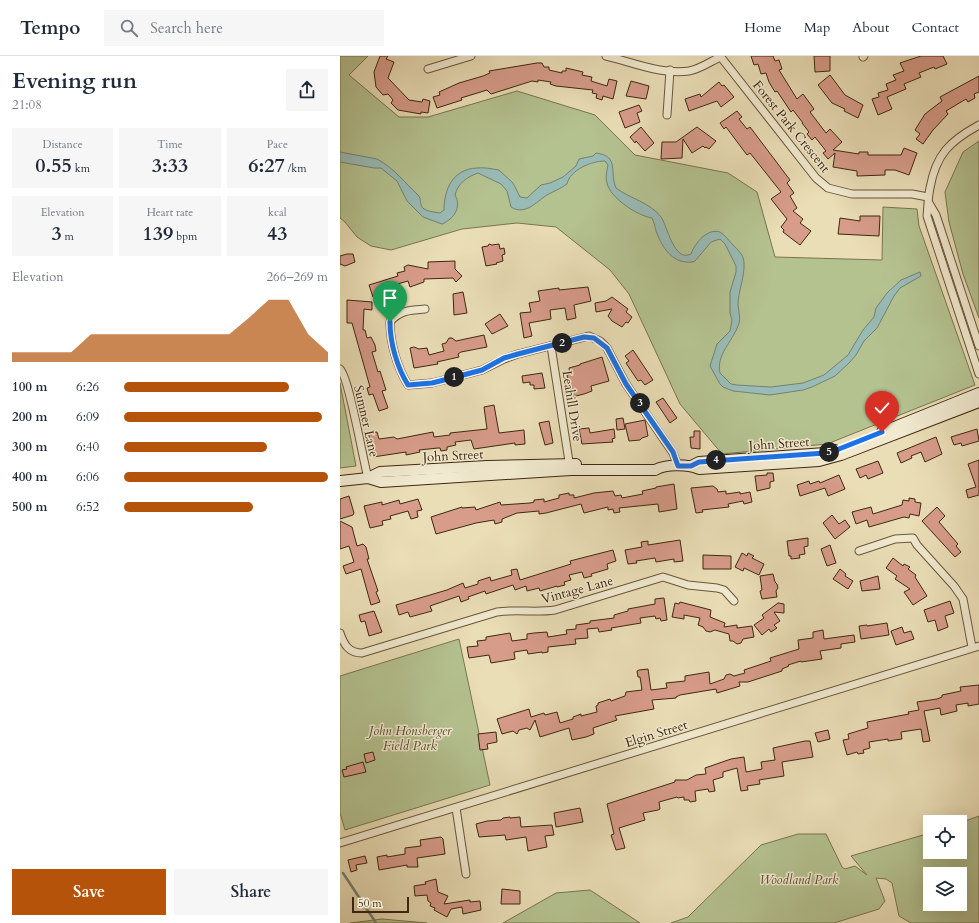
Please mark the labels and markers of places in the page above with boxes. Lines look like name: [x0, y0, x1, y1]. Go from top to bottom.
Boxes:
pin: [373, 281, 407, 322]
pin: 2: [552, 333, 572, 353]
pin: 1: [444, 367, 464, 387]
pin: [865, 391, 899, 432]
pin: 3: [630, 393, 650, 413]
pin: 5: [819, 442, 839, 462]
pin: 4: [706, 450, 726, 470]

